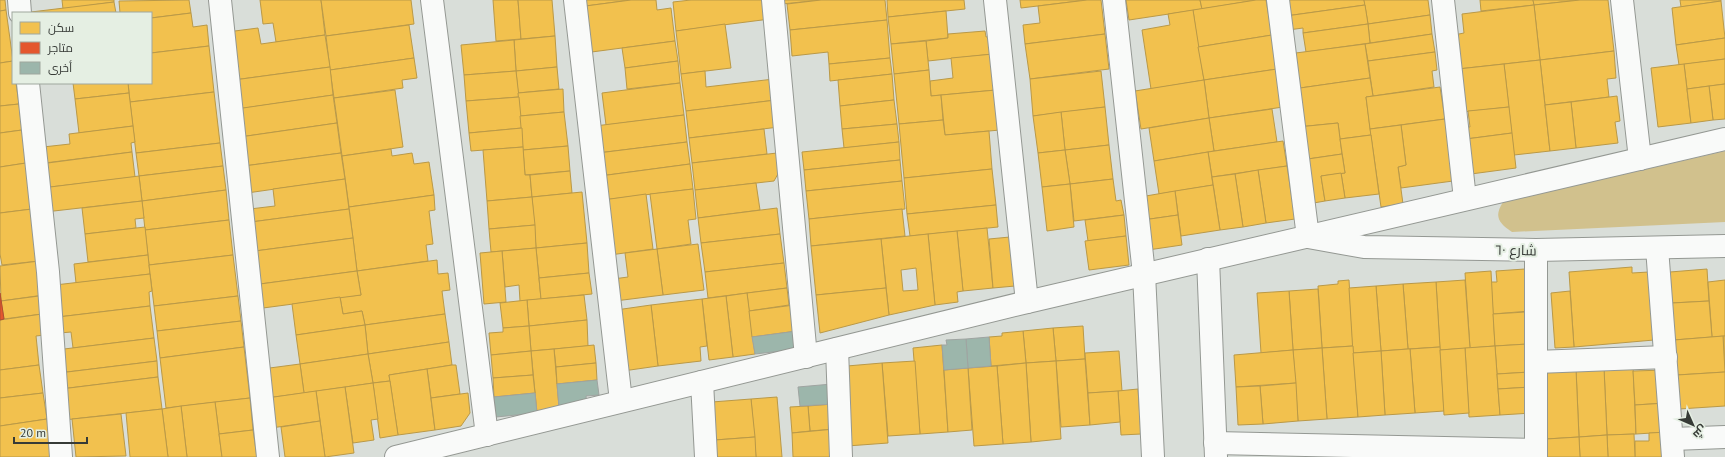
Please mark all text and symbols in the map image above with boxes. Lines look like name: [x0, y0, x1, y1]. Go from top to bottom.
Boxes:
legend: [12, 12, 152, 84]
text: سكن: [48, 20, 74, 35]
text: متاجر: [47, 40, 73, 55]
text: أخرى: [48, 60, 72, 75]
street label: شارع ٦٠: [1495, 241, 1537, 259]
north arrow: [1673, 405, 1713, 445]
scale bar: [14, 419, 87, 445]
text: ش: [1690, 422, 1710, 442]
text: 20 m: [20, 425, 46, 440]

